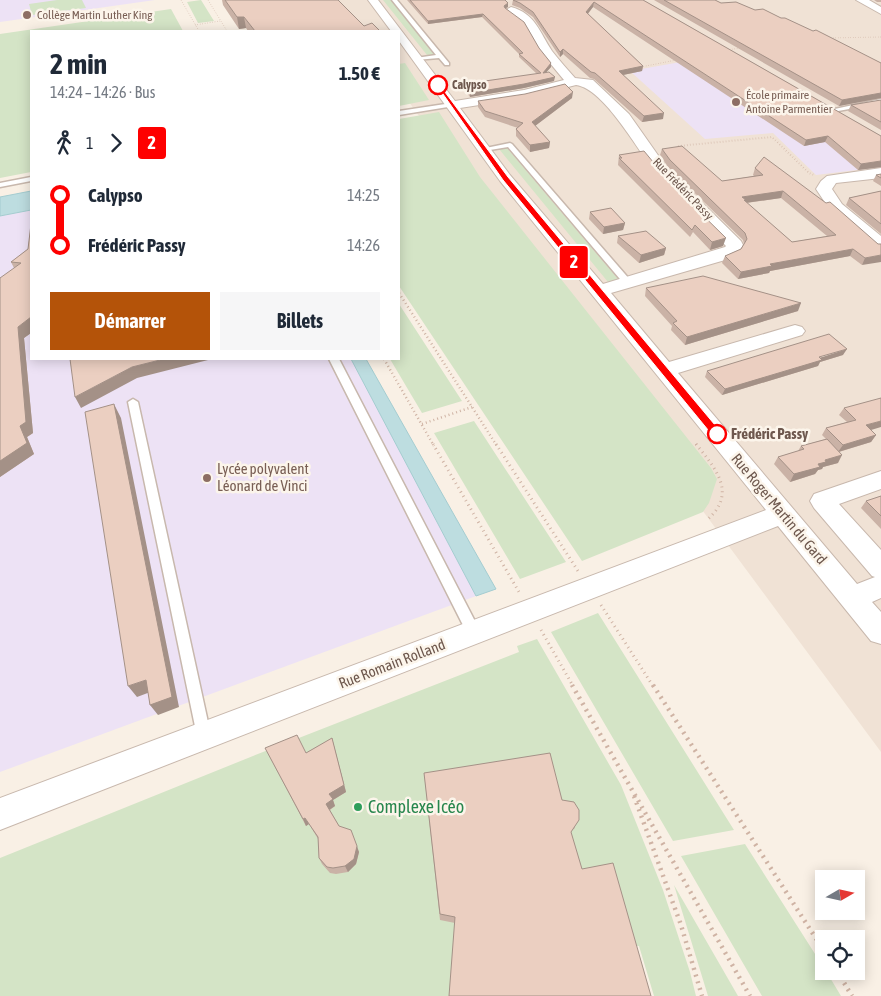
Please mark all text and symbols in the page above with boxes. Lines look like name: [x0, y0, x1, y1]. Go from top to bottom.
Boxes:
place label: Collège Martin Luther King: [37, 8, 153, 22]
marker: Collège Martin Luther King: [21, 9, 33, 21]
text: 2 min: [50, 48, 107, 80]
text: 1.50 €: [339, 62, 380, 84]
marker: Calypso: [428, 75, 448, 95]
place label: Calypso: [452, 78, 487, 92]
text: 14:24 – 14:26 · Bus: [50, 83, 155, 101]
place label: École primaire Antoine Parmentier: [746, 88, 833, 116]
marker: École primaire Antoine Parmentier: [730, 96, 742, 108]
icon: walk: [50, 129, 78, 157]
icon: forward: [102, 129, 130, 157]
text: 2: [148, 132, 156, 153]
text: 1: [86, 134, 94, 152]
street label: Rue Frédéric Passy: [650, 155, 716, 223]
text: Calypso: [88, 184, 143, 206]
text: 14:25: [347, 186, 380, 204]
text: Frédéric Passy: [88, 234, 186, 256]
text: 14:26: [347, 236, 380, 254]
line badge: 2: [558, 246, 590, 278]
text: 2: [570, 251, 578, 272]
button: Démarrer: [50, 292, 210, 350]
button: Billets: [220, 292, 380, 350]
marker: Frédéric Passy: [707, 424, 727, 444]
place label: Frédéric Passy: [731, 425, 809, 442]
street label: Rue Roger Martin du Gard: [728, 450, 831, 567]
place label: Lycée polyvalent Léonard de Vinci: [217, 460, 309, 494]
marker: Lycée polyvalent Léonard de Vinci: [201, 472, 213, 484]
street label: Rue Romain Rolland: [336, 635, 447, 692]
place label: Complexe Icéo: [368, 796, 464, 817]
marker: Complexe Icéo: [352, 801, 364, 813]
north arrow: [815, 870, 865, 920]
map controls: [815, 870, 865, 980]
button: locate: [815, 930, 865, 980]

